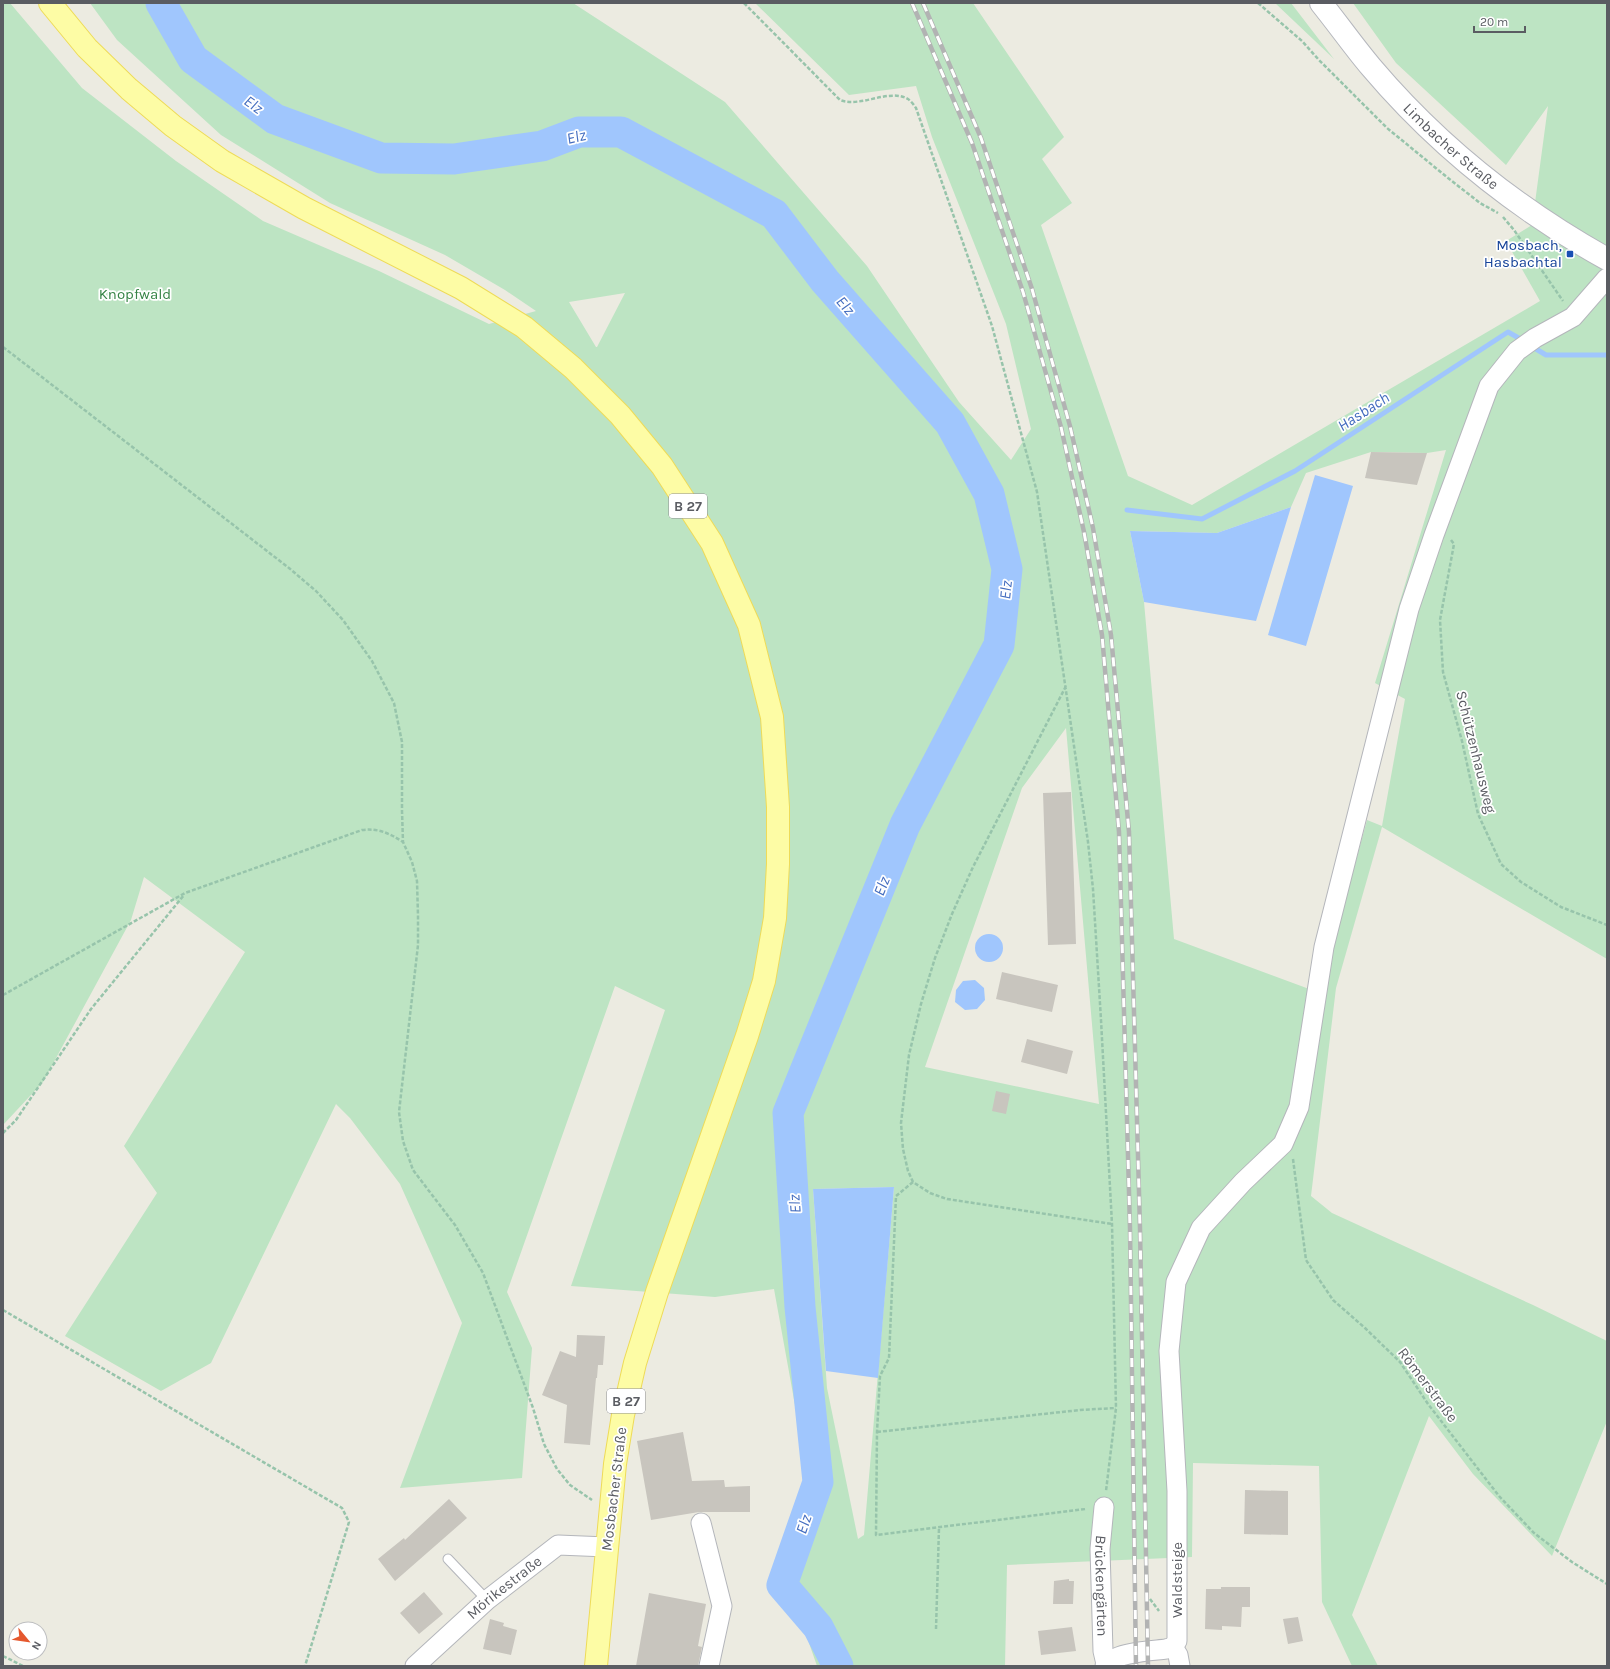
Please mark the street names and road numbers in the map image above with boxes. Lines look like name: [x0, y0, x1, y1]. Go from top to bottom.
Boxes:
street label: Limbacher Straße: [1399, 99, 1502, 193]
road number: B 27: [669, 494, 707, 518]
street label: Schützenhausweg: [1452, 689, 1500, 816]
street label: Römerstraße: [1394, 1344, 1462, 1426]
road number: B 27: [607, 1389, 645, 1413]
street label: Mosbacher Straße: [597, 1426, 631, 1552]
street label: Brückengärten: [1091, 1534, 1112, 1637]
street label: Waldsteige: [1168, 1542, 1186, 1618]
street label: Mörikestraße: [463, 1552, 545, 1623]

